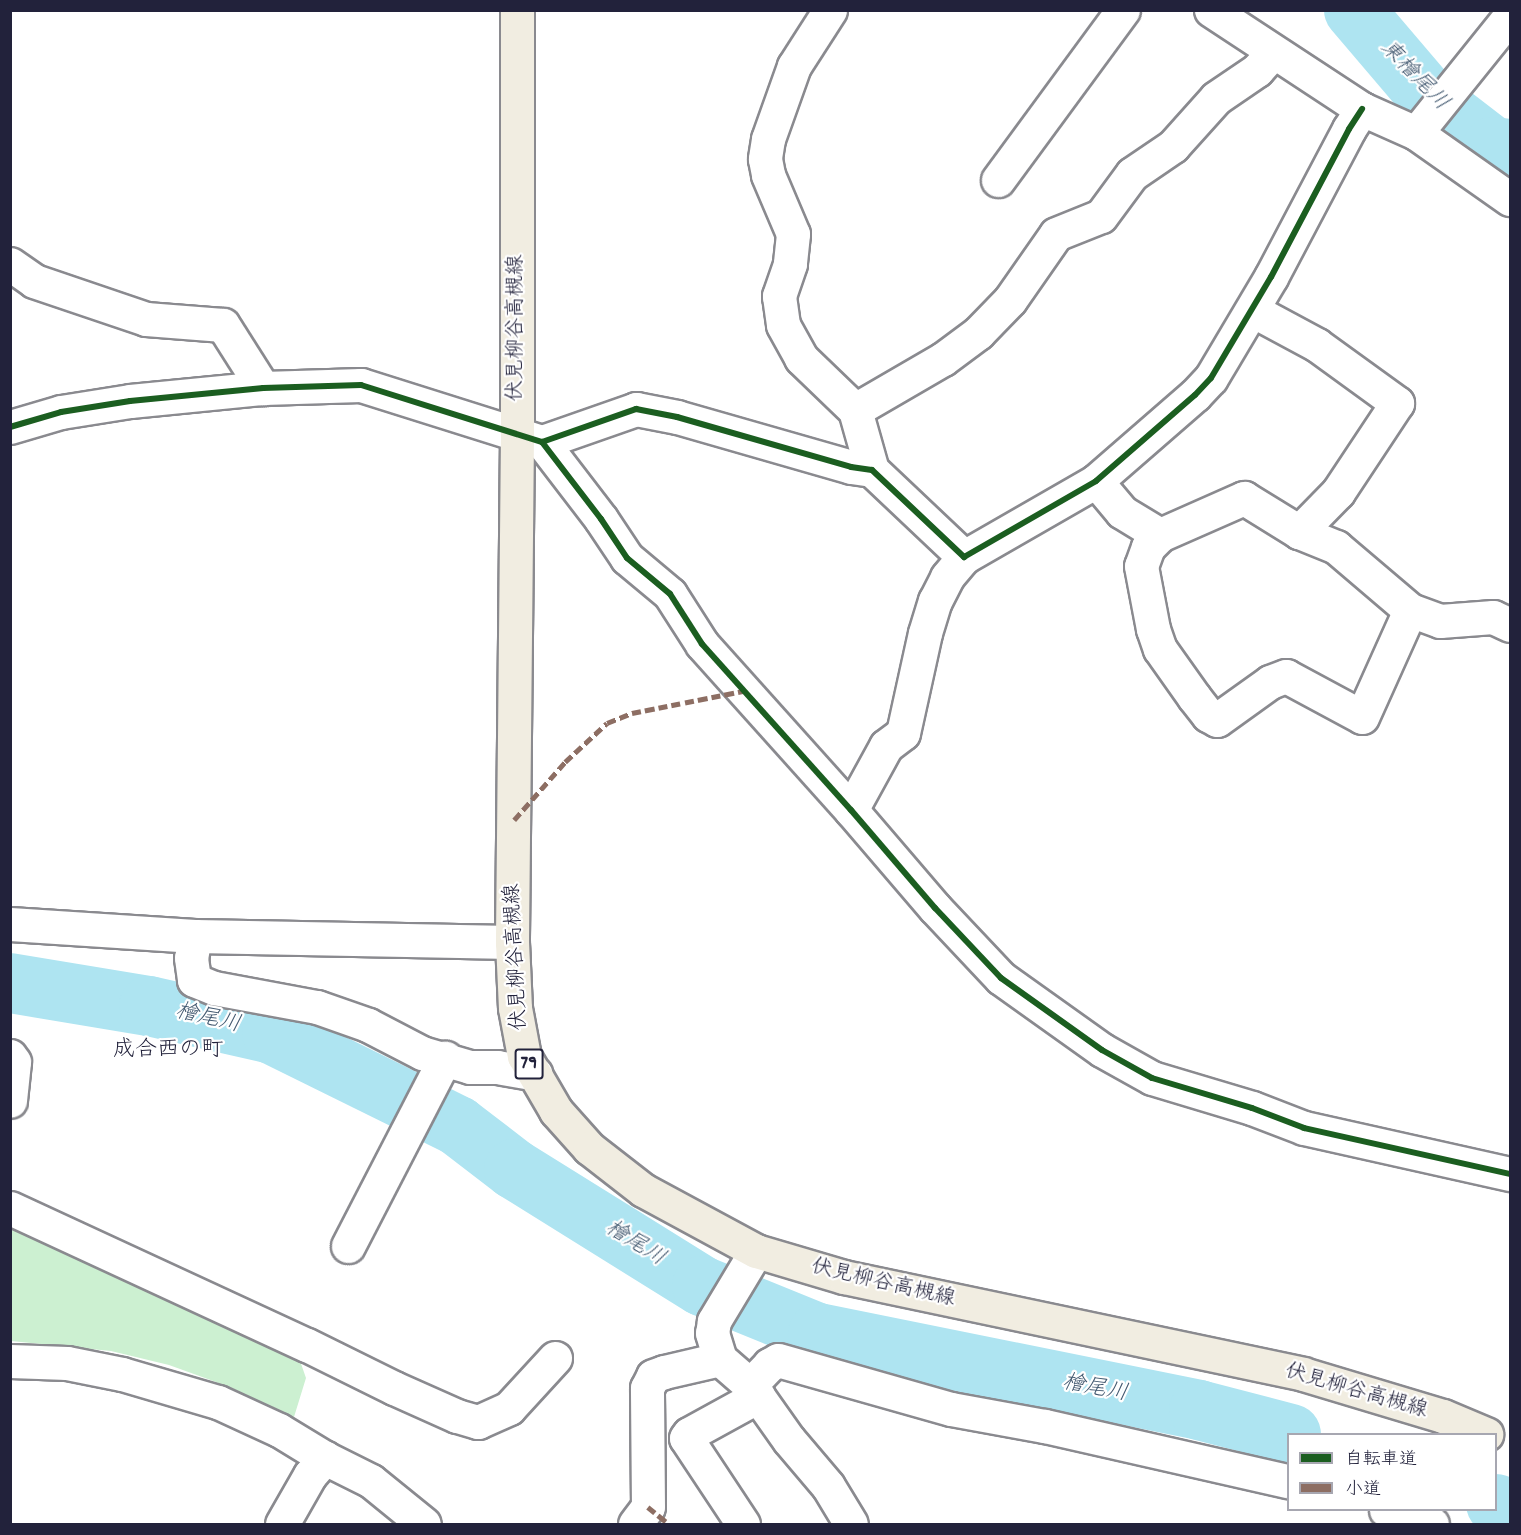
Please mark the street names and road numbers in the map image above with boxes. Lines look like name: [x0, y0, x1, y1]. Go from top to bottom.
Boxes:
street label: 伏見柳谷高槻線: [504, 255, 530, 401]
street label: 伏見柳谷高槻線: [501, 883, 533, 1031]
road number: 79: [514, 1047, 544, 1081]
street label: 伏見柳谷高槻線: [809, 1255, 957, 1313]
street label: 伏見柳谷高槻線: [1282, 1360, 1430, 1424]

